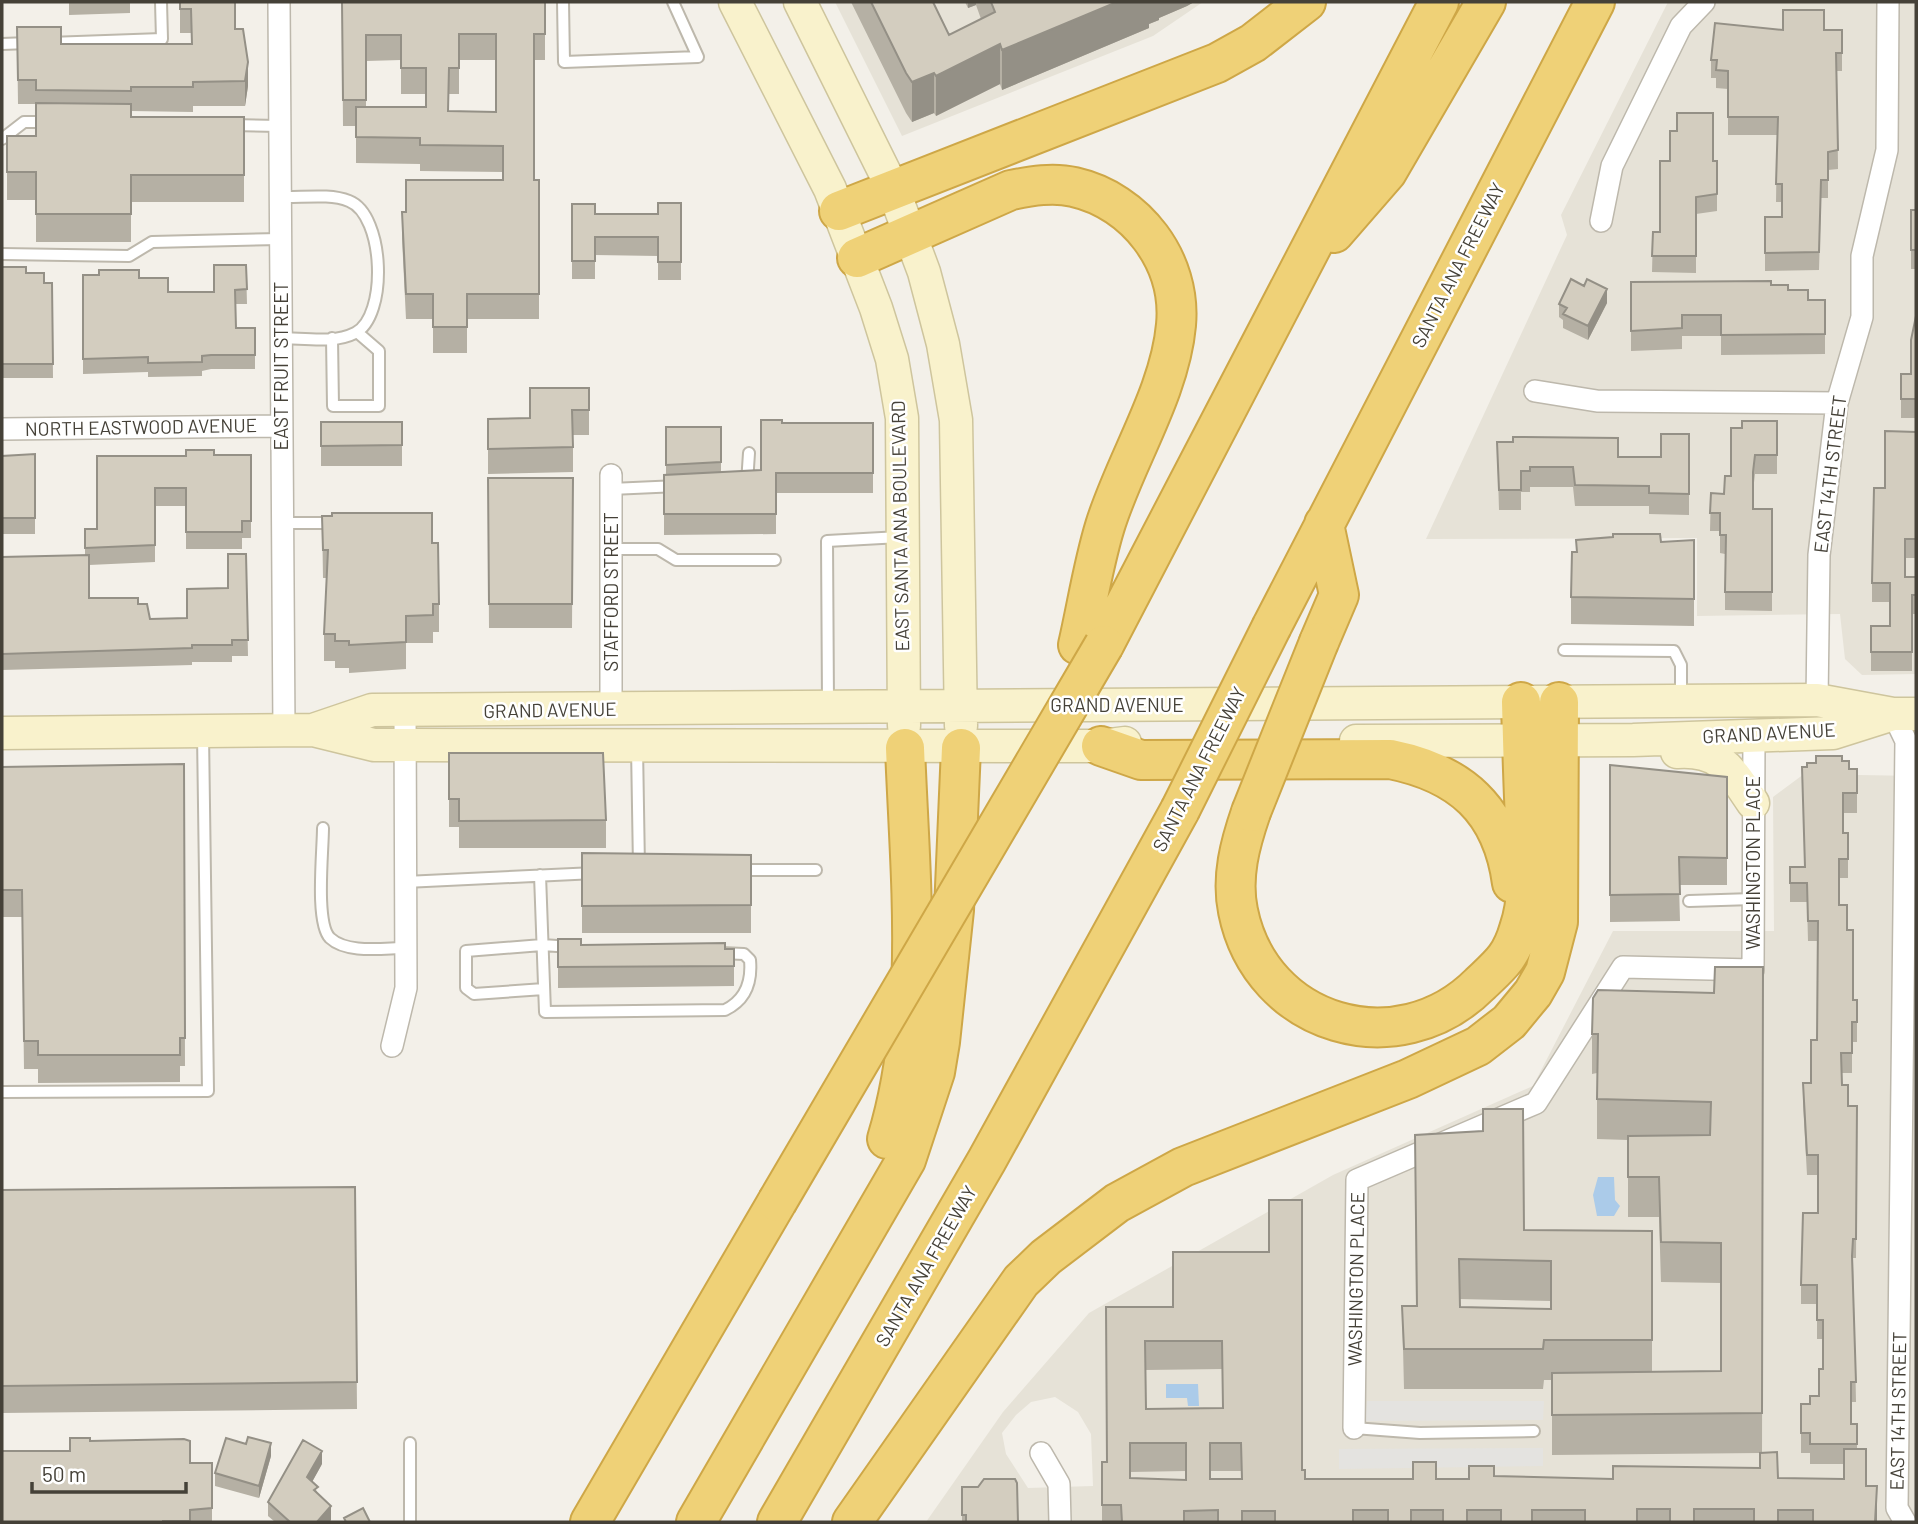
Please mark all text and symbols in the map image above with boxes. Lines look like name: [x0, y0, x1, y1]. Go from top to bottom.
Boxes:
street label: SANTA ANA FREEWAY: [1406, 178, 1509, 351]
street label: EAST FRUIT STREET: [269, 282, 292, 450]
street label: EAST 14TH STREET: [1808, 394, 1851, 554]
street label: EAST SANTA ANA BOULEVARD: [886, 400, 913, 652]
street label: NORTH EASTWOOD AVENUE: [25, 413, 257, 440]
street label: STAFFORD STREET: [599, 512, 622, 672]
street label: SANTA ANA FREEWAY: [1147, 682, 1250, 855]
street label: GRAND AVENUE: [1050, 693, 1184, 716]
street label: GRAND AVENUE: [483, 697, 617, 722]
street label: GRAND AVENUE: [1702, 718, 1836, 747]
street label: WASHINGTON PLACE: [1741, 776, 1764, 950]
street label: SANTA ANA FREEWAY: [870, 1181, 981, 1350]
street label: WASHINGTON PLACE: [1342, 1192, 1369, 1366]
street label: EAST 14TH STREET: [1885, 1331, 1910, 1491]
scale bar: [32, 1450, 186, 1494]
text: 50 m: [42, 1461, 86, 1486]

